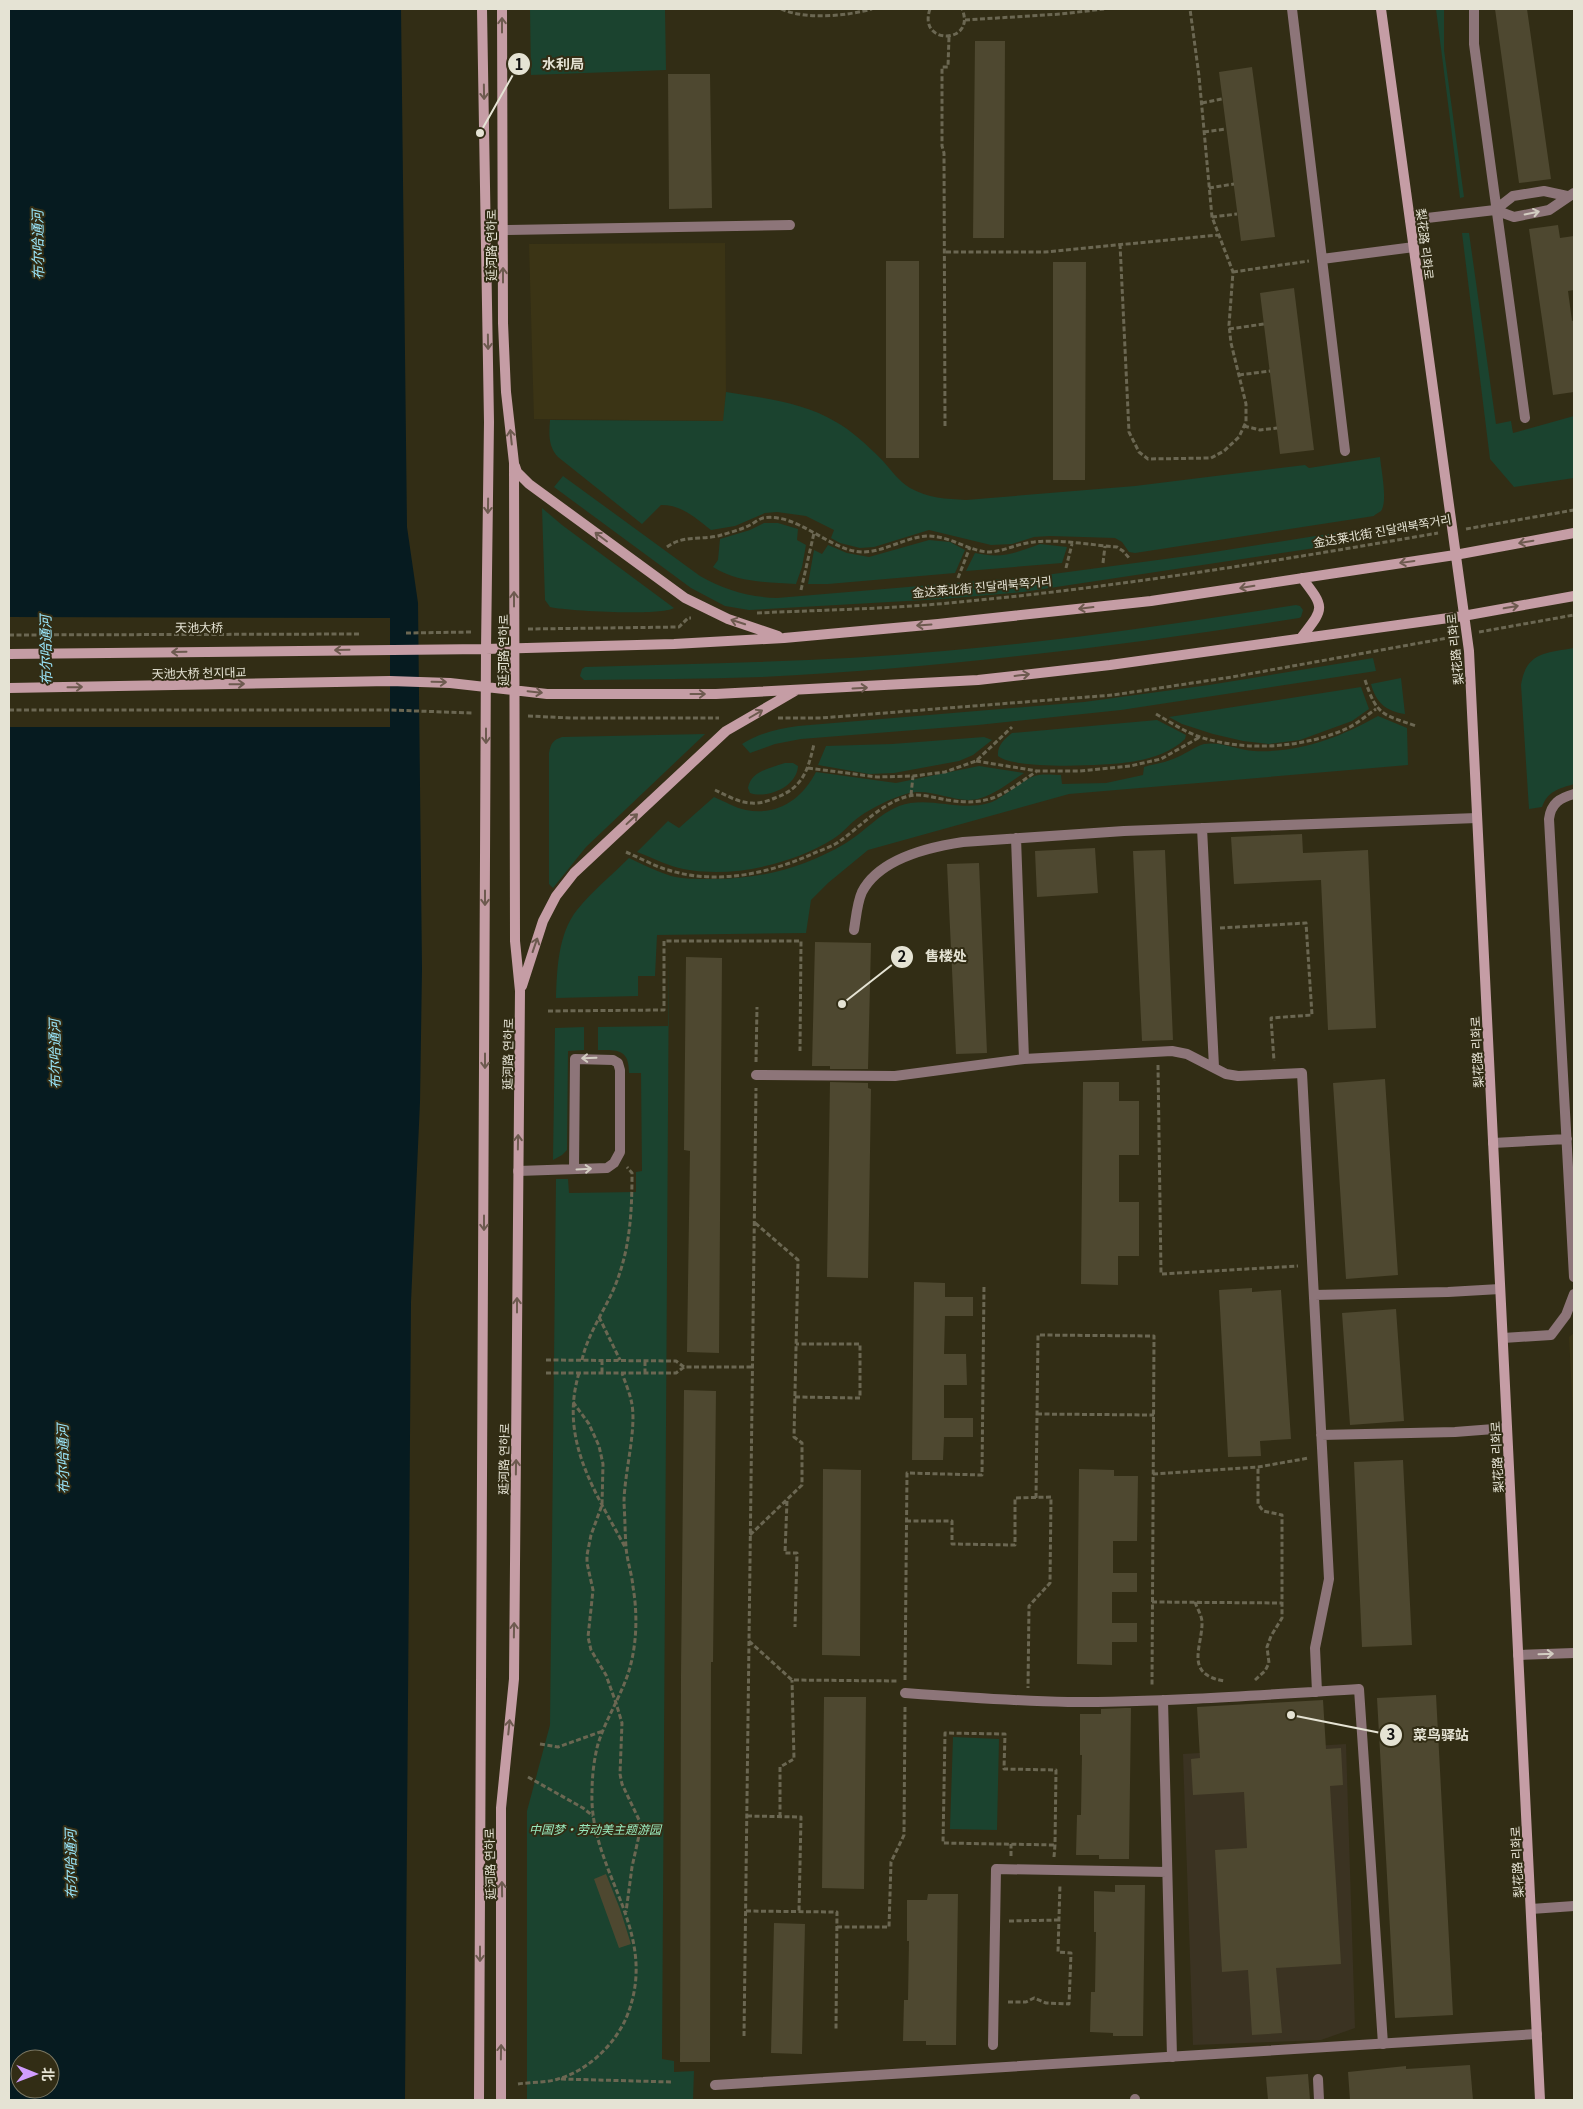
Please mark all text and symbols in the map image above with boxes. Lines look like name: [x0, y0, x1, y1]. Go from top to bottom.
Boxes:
one-way arrow: [497, 17, 507, 34]
callout: 水利局: [507, 50, 594, 79]
text: 1: [515, 53, 523, 74]
text: 水利局: [542, 53, 584, 73]
one-way arrow: [479, 84, 489, 100]
water label: 布尔哈通河: [26, 207, 48, 280]
street label: 梨花路 리화로: [1413, 207, 1439, 281]
one-way arrow: [1524, 208, 1540, 217]
street label: 延河路 연하로: [482, 209, 499, 281]
one-way arrow: [498, 267, 508, 284]
one-way arrow: [483, 334, 493, 350]
one-way arrow: [506, 429, 516, 445]
one-way arrow: [483, 497, 493, 513]
street label: 金达莱北街 진달래북쪽거리: [1312, 509, 1452, 551]
one-way arrow: [594, 532, 608, 542]
one-way arrow: [1519, 537, 1535, 547]
one-way arrow: [1399, 557, 1415, 567]
street label: 金达莱北街 진달래북쪽거리: [912, 571, 1052, 601]
one-way arrow: [1239, 582, 1255, 592]
one-way arrow: [509, 592, 519, 608]
one-way arrow: [1503, 602, 1519, 612]
one-way arrow: [1078, 603, 1094, 613]
water label: 布尔哈通河: [34, 612, 56, 685]
street label: 梨花路 리화로: [1442, 612, 1466, 686]
street label: 延河路 연하로: [494, 614, 511, 686]
one-way arrow: [730, 617, 746, 627]
street label: 天池大桥: [175, 618, 223, 635]
one-way arrow: [916, 620, 932, 630]
one-way arrow: [334, 645, 350, 655]
one-way arrow: [171, 647, 188, 657]
street label: 天池大桥 천지대교: [151, 663, 247, 681]
one-way arrow: [1014, 670, 1030, 680]
one-way arrow: [430, 678, 446, 687]
one-way arrow: [229, 679, 245, 689]
one-way arrow: [67, 682, 83, 691]
one-way arrow: [852, 683, 868, 692]
one-way arrow: [527, 687, 543, 697]
one-way arrow: [689, 689, 705, 699]
one-way arrow: [748, 708, 762, 718]
one-way arrow: [481, 727, 491, 743]
one-way arrow: [626, 813, 639, 825]
one-way arrow: [480, 890, 490, 906]
one-way arrow: [530, 937, 540, 953]
callout: 售楼处: [890, 942, 977, 971]
text: 2: [898, 945, 907, 966]
text: 售楼处: [925, 945, 967, 965]
water label: 布尔哈通河: [43, 1016, 65, 1089]
street label: 梨花路 리화로: [1466, 1016, 1486, 1088]
street label: 延河路 연하로: [498, 1018, 516, 1090]
one-way arrow: [480, 1052, 489, 1068]
one-way arrow: [582, 1054, 598, 1063]
one-way arrow: [513, 1135, 523, 1151]
one-way arrow: [576, 1164, 592, 1173]
one-way arrow: [479, 1214, 489, 1231]
one-way arrow: [512, 1297, 522, 1314]
water label: 布尔哈通河: [51, 1421, 73, 1494]
street label: 梨花路 리화로: [1486, 1421, 1506, 1493]
street label: 延河路 연하로: [494, 1423, 512, 1495]
one-way arrow: [511, 1460, 520, 1476]
one-way arrow: [509, 1622, 519, 1638]
one-way arrow: [1538, 1649, 1554, 1658]
one-way arrow: [504, 1719, 514, 1735]
callout: 菜鸟驿站: [1378, 1720, 1479, 1749]
text: 3: [1387, 1723, 1396, 1744]
text: 菜鸟驿站: [1413, 1724, 1469, 1744]
park label: 中国梦·劳动美主题游园: [529, 1820, 663, 1837]
water label: 布尔哈通河: [59, 1826, 81, 1899]
street label: 梨花路 리화로: [1506, 1826, 1526, 1898]
street label: 延河路 연하로: [480, 1828, 498, 1900]
one-way arrow: [497, 1881, 507, 1898]
one-way arrow: [475, 1946, 485, 1962]
one-way arrow: [497, 2044, 506, 2060]
north arrow: [10, 2049, 60, 2099]
text: 北: [39, 2067, 59, 2081]

